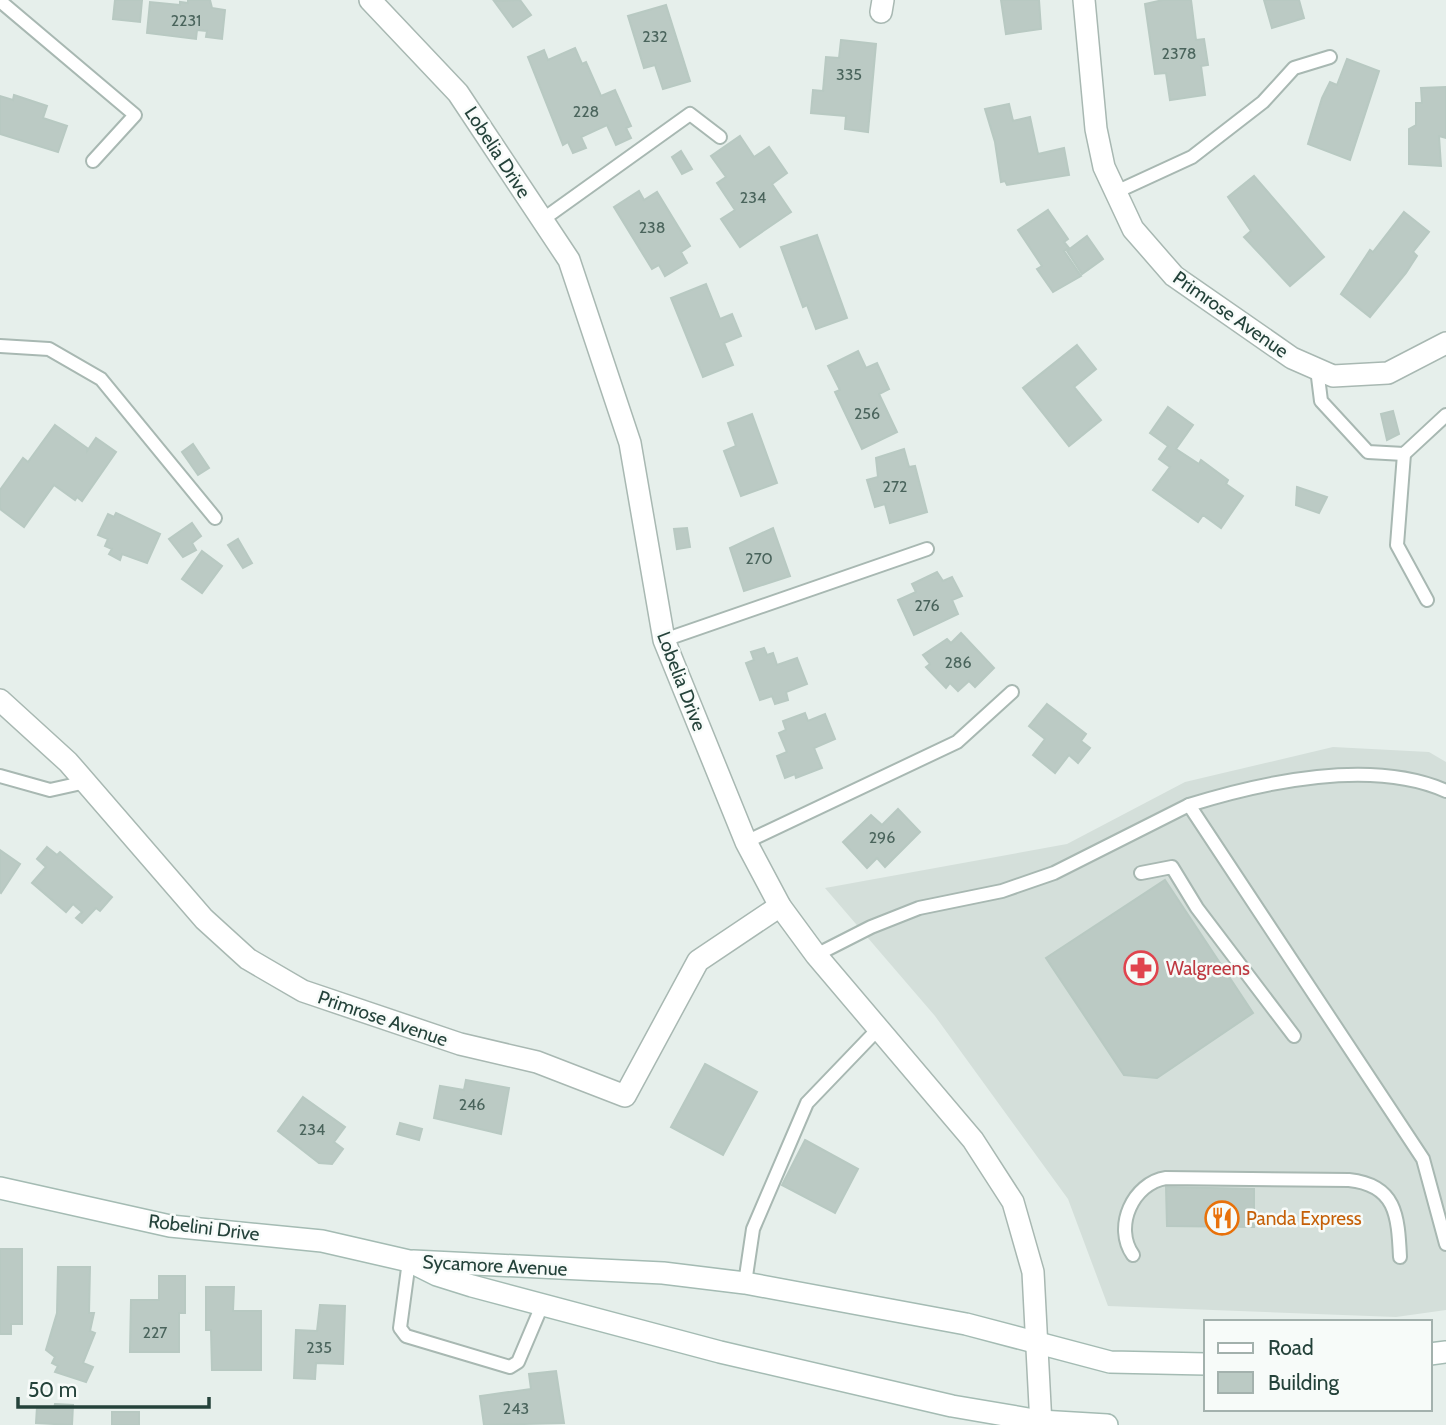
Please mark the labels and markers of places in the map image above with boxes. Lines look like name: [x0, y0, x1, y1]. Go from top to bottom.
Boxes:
pharmacy icon: Walgreens: [1122, 949, 1160, 987]
place label: Walgreens: [1166, 957, 1250, 980]
restaurant icon: Panda Express: [1203, 1199, 1241, 1237]
place label: Panda Express: [1246, 1207, 1362, 1230]

